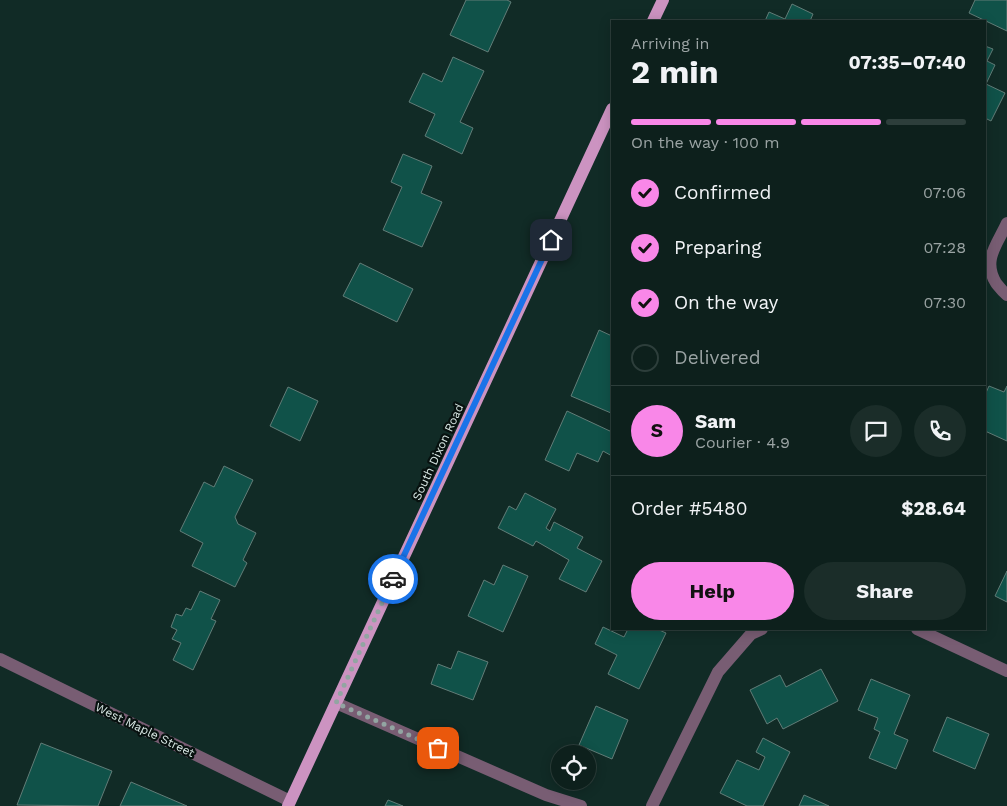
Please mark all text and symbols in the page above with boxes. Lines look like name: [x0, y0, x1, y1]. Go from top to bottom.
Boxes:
text: Arriving in: [631, 34, 709, 53]
text: 07:35–07:40: [849, 51, 966, 74]
text: 2 min: [631, 53, 719, 91]
text: On the way · 100 m: [631, 133, 780, 152]
icon: check: [631, 179, 659, 207]
text: Confirmed: [674, 181, 771, 204]
text: 07:06: [923, 183, 966, 202]
pin: [530, 219, 572, 261]
icon: home: [537, 226, 565, 254]
icon: check: [631, 234, 659, 262]
text: Preparing: [674, 236, 761, 259]
text: 07:28: [923, 238, 966, 257]
icon: check: [631, 289, 659, 317]
text: On the way: [674, 291, 778, 314]
text: 07:30: [923, 293, 966, 312]
text: Delivered: [674, 346, 761, 369]
street label: South Dixon Road: [410, 402, 466, 502]
button: chat: [850, 405, 902, 457]
button: phone: [914, 405, 966, 457]
text: Sam: [695, 410, 736, 433]
text: S: [651, 419, 663, 442]
text: Courier · 4.9: [695, 433, 790, 452]
text: Order #5480: [631, 497, 748, 520]
text: $28.64: [901, 497, 966, 520]
courier: [368, 554, 418, 604]
button: Help: [631, 562, 794, 620]
button: Share: [804, 562, 966, 620]
icon: car: [379, 565, 407, 593]
street label: West Maple Street: [93, 700, 197, 760]
pin: [417, 727, 459, 769]
icon: bag: [424, 734, 452, 762]
map controls: [551, 745, 596, 790]
button: locate: [551, 745, 596, 790]

